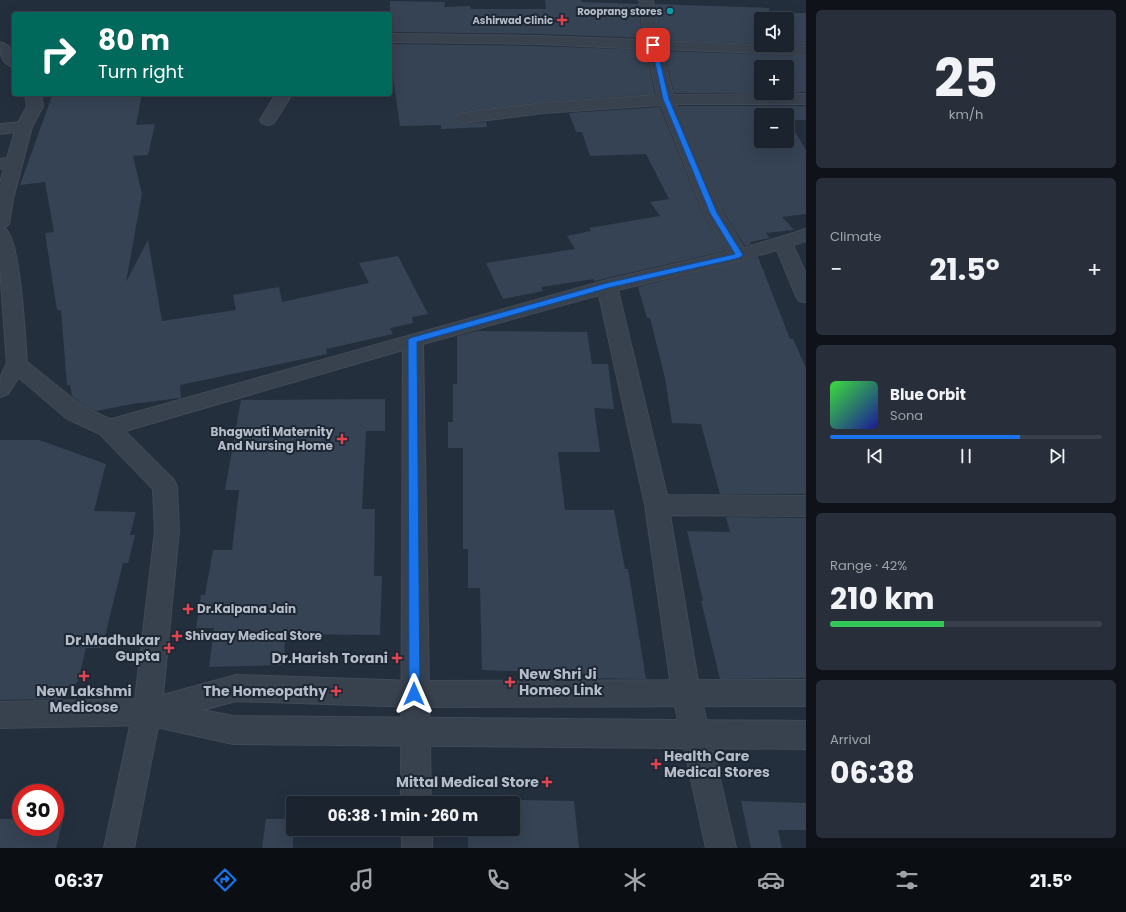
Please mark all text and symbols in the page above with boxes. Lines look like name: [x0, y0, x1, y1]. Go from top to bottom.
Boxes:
place label: Rooprang stores: [577, 4, 662, 19]
marker: Rooprang stores: [665, 6, 675, 16]
map controls: [754, 12, 794, 148]
button: sound: [754, 12, 794, 52]
place label: Ashirwad Clinic: [472, 13, 553, 28]
marker: Ashirwad Clinic: [556, 14, 568, 26]
text: 80 m: [98, 21, 170, 60]
icon: right: [32, 28, 84, 80]
pin: [636, 28, 670, 62]
icon: arrive: [642, 34, 664, 56]
text: 25: [934, 42, 998, 115]
text: Turn right: [98, 59, 184, 84]
button: +: [754, 60, 794, 100]
text: km/h: [949, 105, 983, 124]
button: −: [754, 108, 794, 148]
text: Climate: [830, 227, 881, 246]
text: 21.5°: [929, 248, 1000, 291]
text: −: [830, 254, 842, 285]
text: +: [1087, 254, 1102, 285]
text: Blue Orbit: [890, 384, 966, 405]
text: Sona: [890, 406, 923, 425]
place label: Bhagwati Maternity And Nursing Home: [211, 423, 334, 454]
marker: Bhagwati Maternity And Nursing Home: [336, 433, 348, 445]
icon: previous: [864, 445, 886, 467]
icon: pause: [955, 445, 977, 467]
icon: next: [1046, 445, 1068, 467]
text: Range · 42%: [830, 556, 907, 575]
text: 210 km: [830, 577, 935, 620]
place label: Dr.Kalpana Jain: [197, 600, 296, 617]
marker: Dr.Kalpana Jain: [182, 603, 194, 615]
place label: Shivaay Medical Store: [185, 627, 323, 644]
place label: Dr.Madhukar Gupta: [65, 630, 160, 666]
marker: Shivaay Medical Store: [172, 631, 182, 641]
marker: Dr.Madhukar Gupta: [163, 642, 175, 654]
place label: Dr.Harish Torani: [272, 648, 388, 668]
marker: Dr.Harish Torani: [391, 652, 403, 664]
place label: New Shri Ji Homeo Link: [519, 664, 603, 700]
marker: New Lakshmi Medicose: [79, 671, 89, 681]
position arrow: [393, 673, 435, 715]
marker: New Shri Ji Homeo Link: [504, 676, 516, 688]
place label: New Lakshmi Medicose: [36, 681, 132, 717]
place label: The Homeopathy: [203, 681, 327, 701]
marker: The Homeopathy: [330, 685, 342, 697]
text: Arrival: [830, 730, 871, 749]
place label: Health Care Medical Stores: [664, 746, 770, 782]
text: 06:38: [830, 751, 915, 794]
marker: Health Care Medical Stores: [651, 759, 661, 769]
place label: Mittal Medical Store: [396, 772, 539, 792]
marker: Mittal Medical Store: [542, 777, 552, 787]
speed limit sign: 30: [12, 784, 64, 836]
text: 06:38 · 1 min · 260 m: [328, 805, 478, 826]
icon: directions: [211, 866, 239, 894]
icon: music: [348, 866, 376, 894]
icon: phone: [484, 866, 512, 894]
icon: climate: [621, 866, 649, 894]
icon: car: [757, 866, 785, 894]
icon: filters: [893, 866, 921, 894]
text: 06:37: [54, 868, 103, 893]
text: 21.5°: [1030, 868, 1072, 893]

